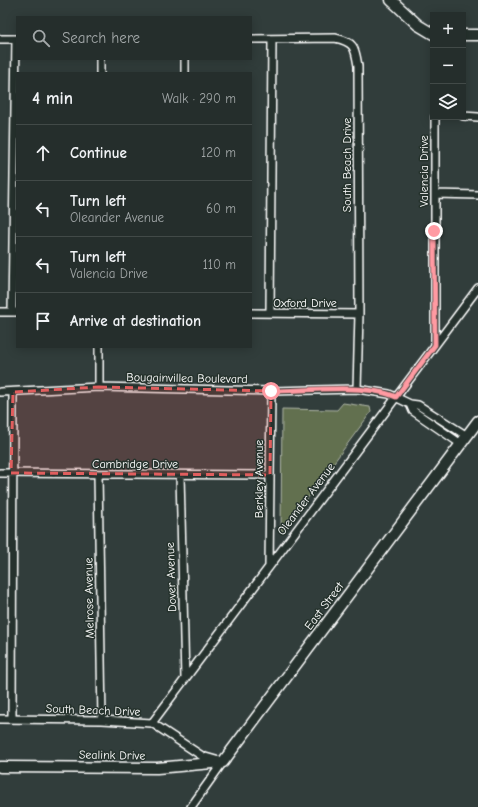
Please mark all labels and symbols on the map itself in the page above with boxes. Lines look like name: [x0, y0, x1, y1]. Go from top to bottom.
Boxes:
street label: South Beach Drive: [340, 118, 354, 212]
street label: Valencia Drive: [417, 135, 431, 207]
route end: [425, 222, 443, 240]
street label: Oxford Drive: [273, 296, 337, 310]
street label: Bougainvillea Boulevard: [126, 370, 248, 386]
route start: [262, 382, 280, 400]
street label: Berkley Avenue: [252, 440, 266, 518]
street label: Cambridge Drive: [92, 457, 178, 471]
street label: Oleander Avenue: [274, 460, 338, 538]
street label: Dover Avenue: [163, 542, 179, 612]
street label: Melrose Avenue: [81, 557, 97, 639]
street label: East Street: [302, 579, 347, 633]
street label: South Beach Drive: [45, 701, 141, 719]
street label: Sealink Drive: [79, 747, 145, 763]

